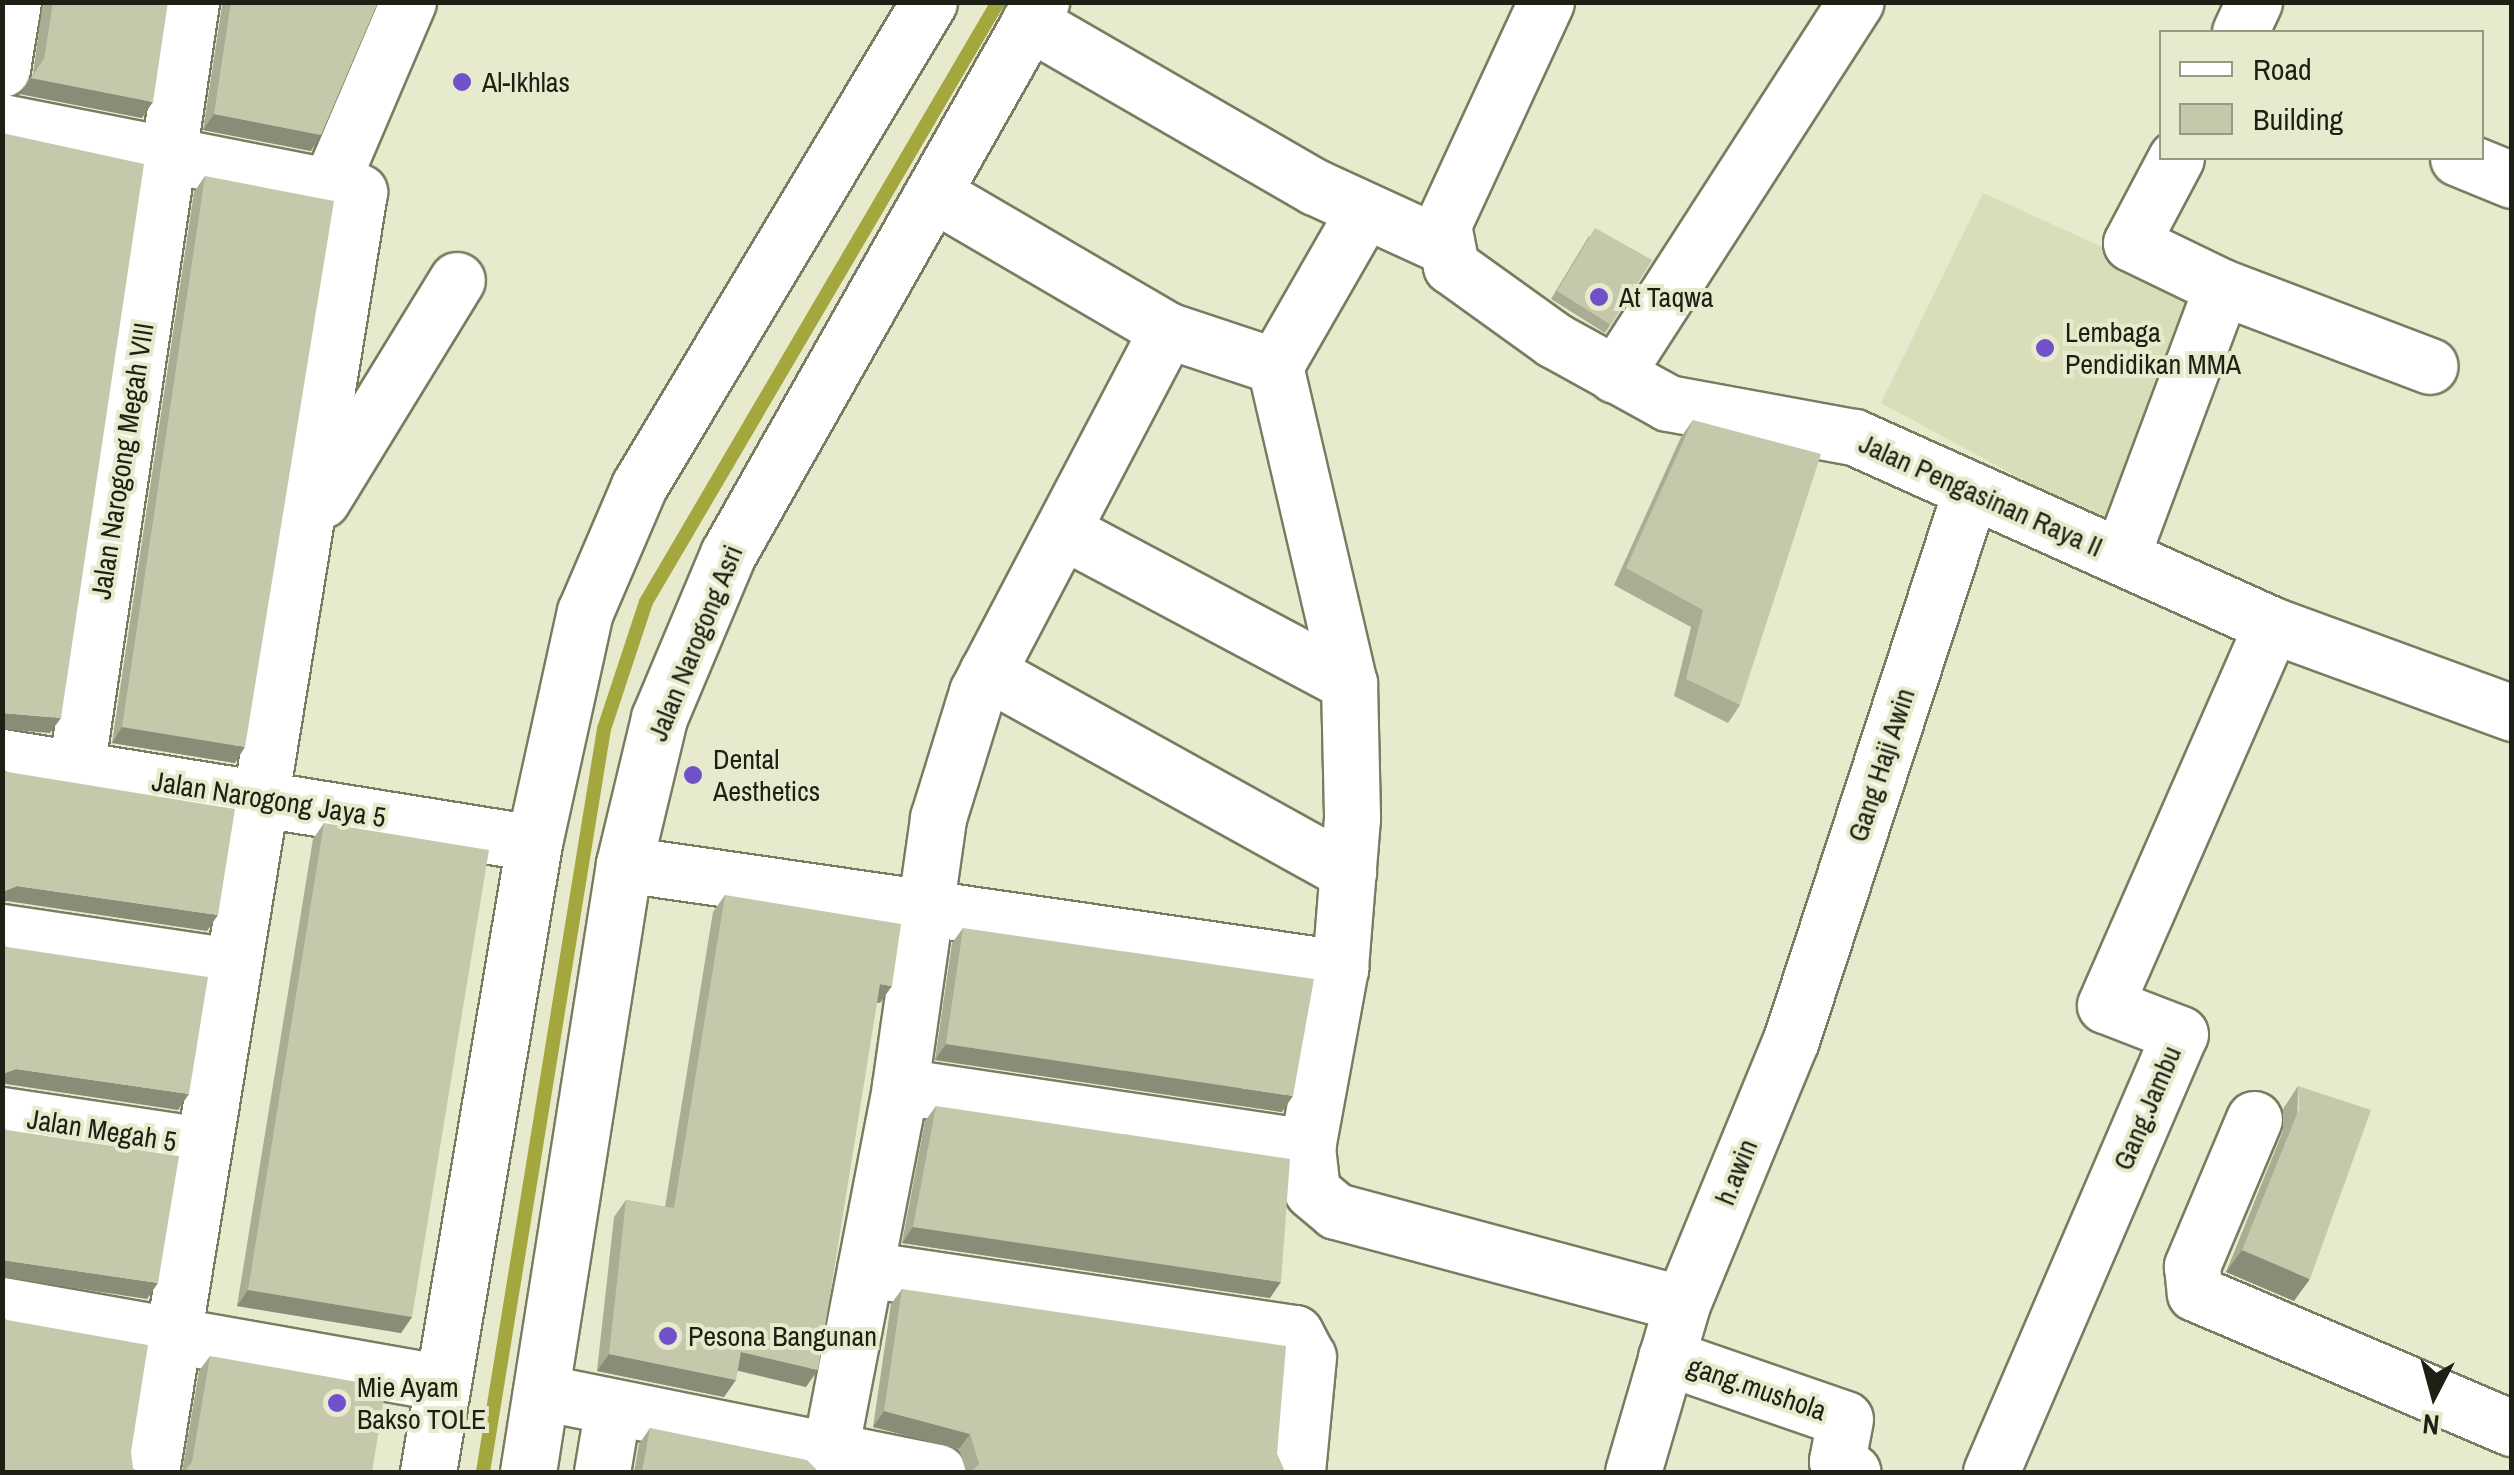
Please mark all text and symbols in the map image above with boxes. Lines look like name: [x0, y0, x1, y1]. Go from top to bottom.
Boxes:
legend: [2159, 30, 2484, 160]
text: Road: [2253, 49, 2312, 89]
place label: Al-Ikhlas: [482, 65, 570, 99]
marker: Al-Ikhlas: [451, 71, 473, 93]
text: Building: [2253, 99, 2343, 139]
place label: At Taqwa: [1619, 280, 1714, 314]
marker: At Taqwa: [1588, 286, 1610, 308]
place label: Lembaga Pendidikan MMA: [2065, 315, 2241, 381]
street label: Jalan Narogong Megah VIII: [84, 320, 160, 602]
marker: Lembaga Pendidikan MMA: [2034, 337, 2056, 359]
street label: Jalan Pengasinan Raya II: [1854, 426, 2108, 564]
street label: Jalan Narogong Asri: [640, 540, 750, 746]
street label: Gang Haji Awin: [1840, 684, 1922, 846]
place label: Dental Aesthetics: [713, 742, 820, 808]
street label: Jalan Narogong Jaya 5: [150, 764, 388, 834]
marker: Dental Aesthetics: [682, 764, 704, 786]
street label: Gang.Jambu: [2106, 1041, 2188, 1175]
street label: Jalan Megah 5: [25, 1102, 179, 1158]
street label: h.awin: [1708, 1134, 1764, 1210]
place label: Pesona Bangunan: [688, 1319, 877, 1353]
marker: Pesona Bangunan: [657, 1325, 679, 1347]
north arrow: [2384, 1345, 2484, 1445]
street label: gang.mushola: [1683, 1349, 1831, 1427]
place label: Mie Ayam Bakso TOLE: [357, 1370, 487, 1436]
marker: Mie Ayam Bakso TOLE: [326, 1392, 348, 1414]
text: N: [2421, 1405, 2441, 1445]

